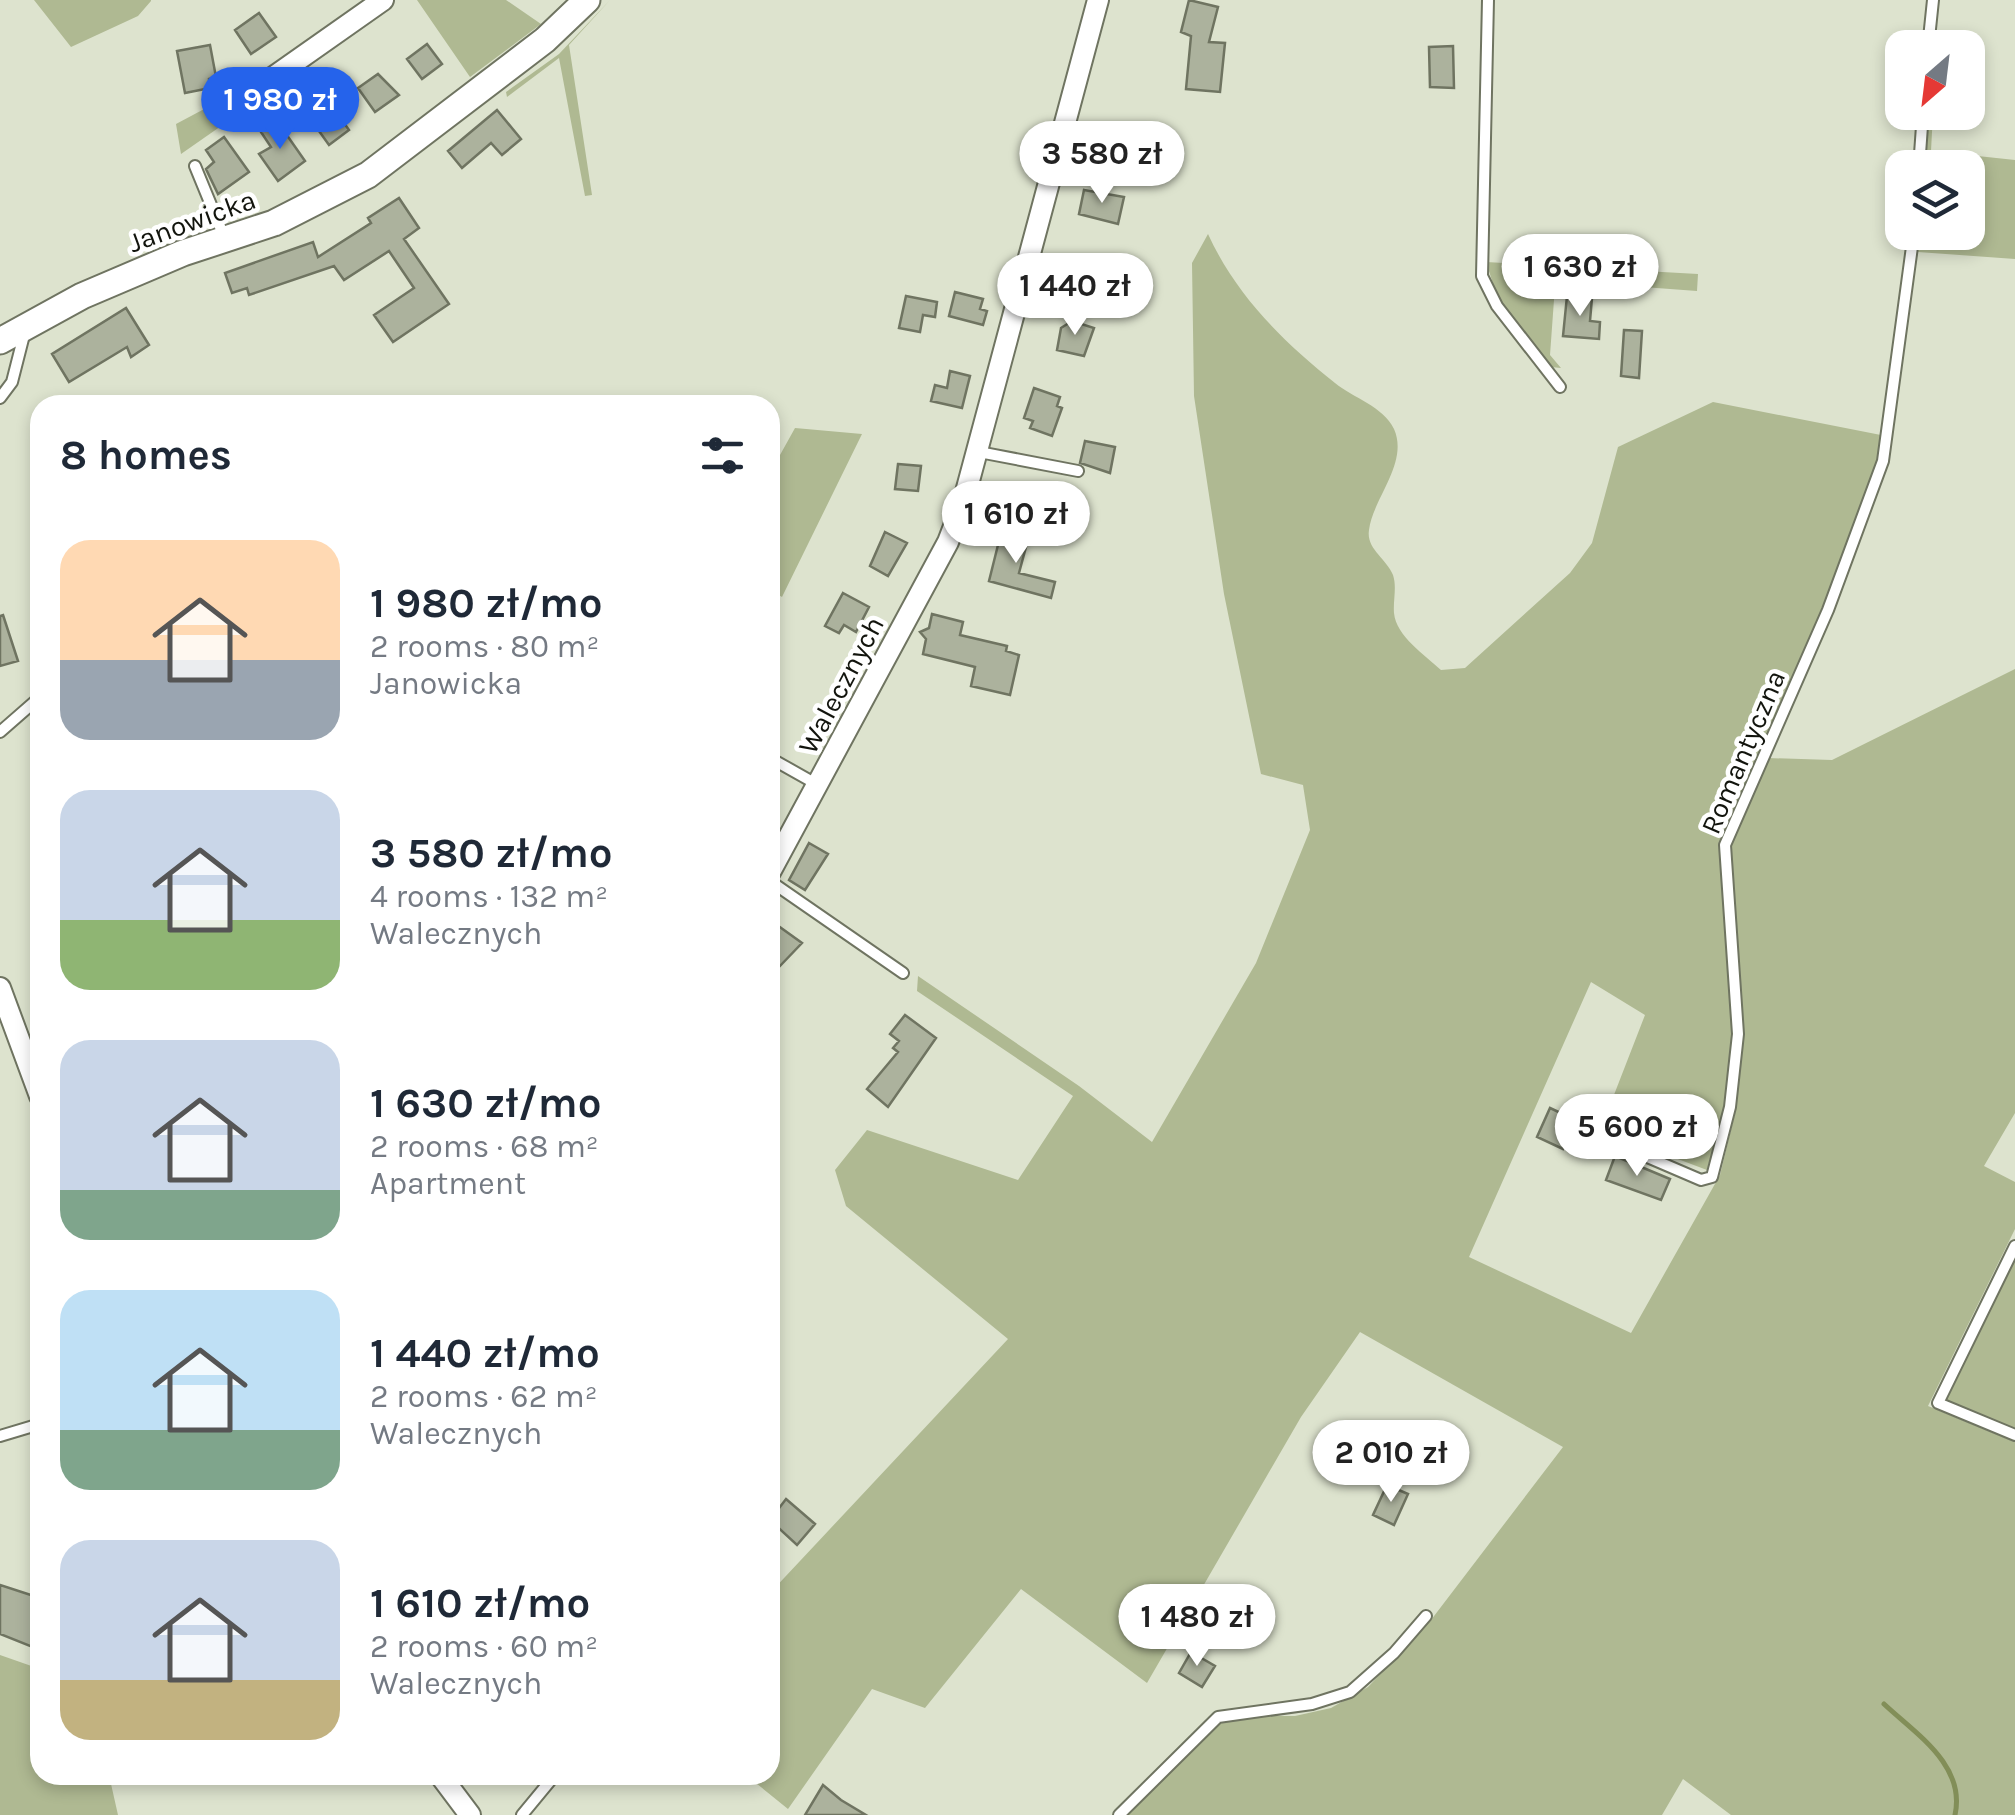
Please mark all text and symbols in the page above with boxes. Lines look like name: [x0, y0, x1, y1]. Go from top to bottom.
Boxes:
north arrow: [1885, 30, 1985, 130]
map controls: [1885, 30, 1985, 250]
pin: 1 980 zł: [177, 67, 383, 152]
text: 1 980 zł: [223, 81, 337, 118]
pin: 3 580 zł: [999, 121, 1205, 206]
text: 3 580 zł: [1041, 135, 1163, 172]
button: layers: [1885, 150, 1985, 250]
street label: Janowicka: [124, 183, 260, 259]
pin: 1 630 zł: [1477, 234, 1683, 319]
text: 1 630 zł: [1524, 248, 1636, 285]
pin: 1 440 zł: [972, 253, 1178, 338]
text: 1 440 zł: [1019, 267, 1131, 304]
icon: filters: [695, 428, 750, 483]
text: 8 homes: [60, 430, 232, 480]
pin: 1 610 zł: [913, 481, 1119, 566]
text: 1 610 zł: [964, 495, 1068, 532]
text: 1 980 zł/mo: [370, 578, 603, 628]
icon: home: [140, 580, 260, 700]
street label: Walecznych: [791, 611, 891, 759]
text: 2 rooms · 80 m²: [370, 628, 599, 665]
text: Janowicka: [370, 665, 522, 702]
street label: Romantyczna: [1694, 665, 1792, 839]
text: 3 580 zł/mo: [370, 828, 613, 878]
icon: home: [140, 830, 260, 950]
text: 4 rooms · 132 m²: [370, 878, 608, 915]
text: Walecznych: [370, 915, 542, 952]
text: 1 630 zł/mo: [370, 1078, 601, 1128]
icon: home: [140, 1080, 260, 1200]
pin: 5 600 zł: [1534, 1094, 1740, 1179]
text: 5 600 zł: [1577, 1108, 1697, 1145]
text: 2 rooms · 68 m²: [370, 1128, 599, 1165]
text: Apartment: [370, 1165, 526, 1202]
text: 1 440 zł/mo: [370, 1328, 600, 1378]
icon: home: [140, 1330, 260, 1450]
text: 2 rooms · 62 m²: [370, 1378, 598, 1415]
text: Walecznych: [370, 1415, 542, 1452]
pin: 2 010 zł: [1288, 1420, 1494, 1505]
text: 2 010 zł: [1334, 1434, 1448, 1471]
text: 1 610 zł/mo: [370, 1578, 590, 1628]
icon: home: [140, 1580, 260, 1700]
pin: 1 480 zł: [1094, 1584, 1300, 1669]
text: 1 480 zł: [1140, 1598, 1254, 1635]
text: 2 rooms · 60 m²: [370, 1628, 598, 1665]
text: Walecznych: [370, 1665, 542, 1702]

